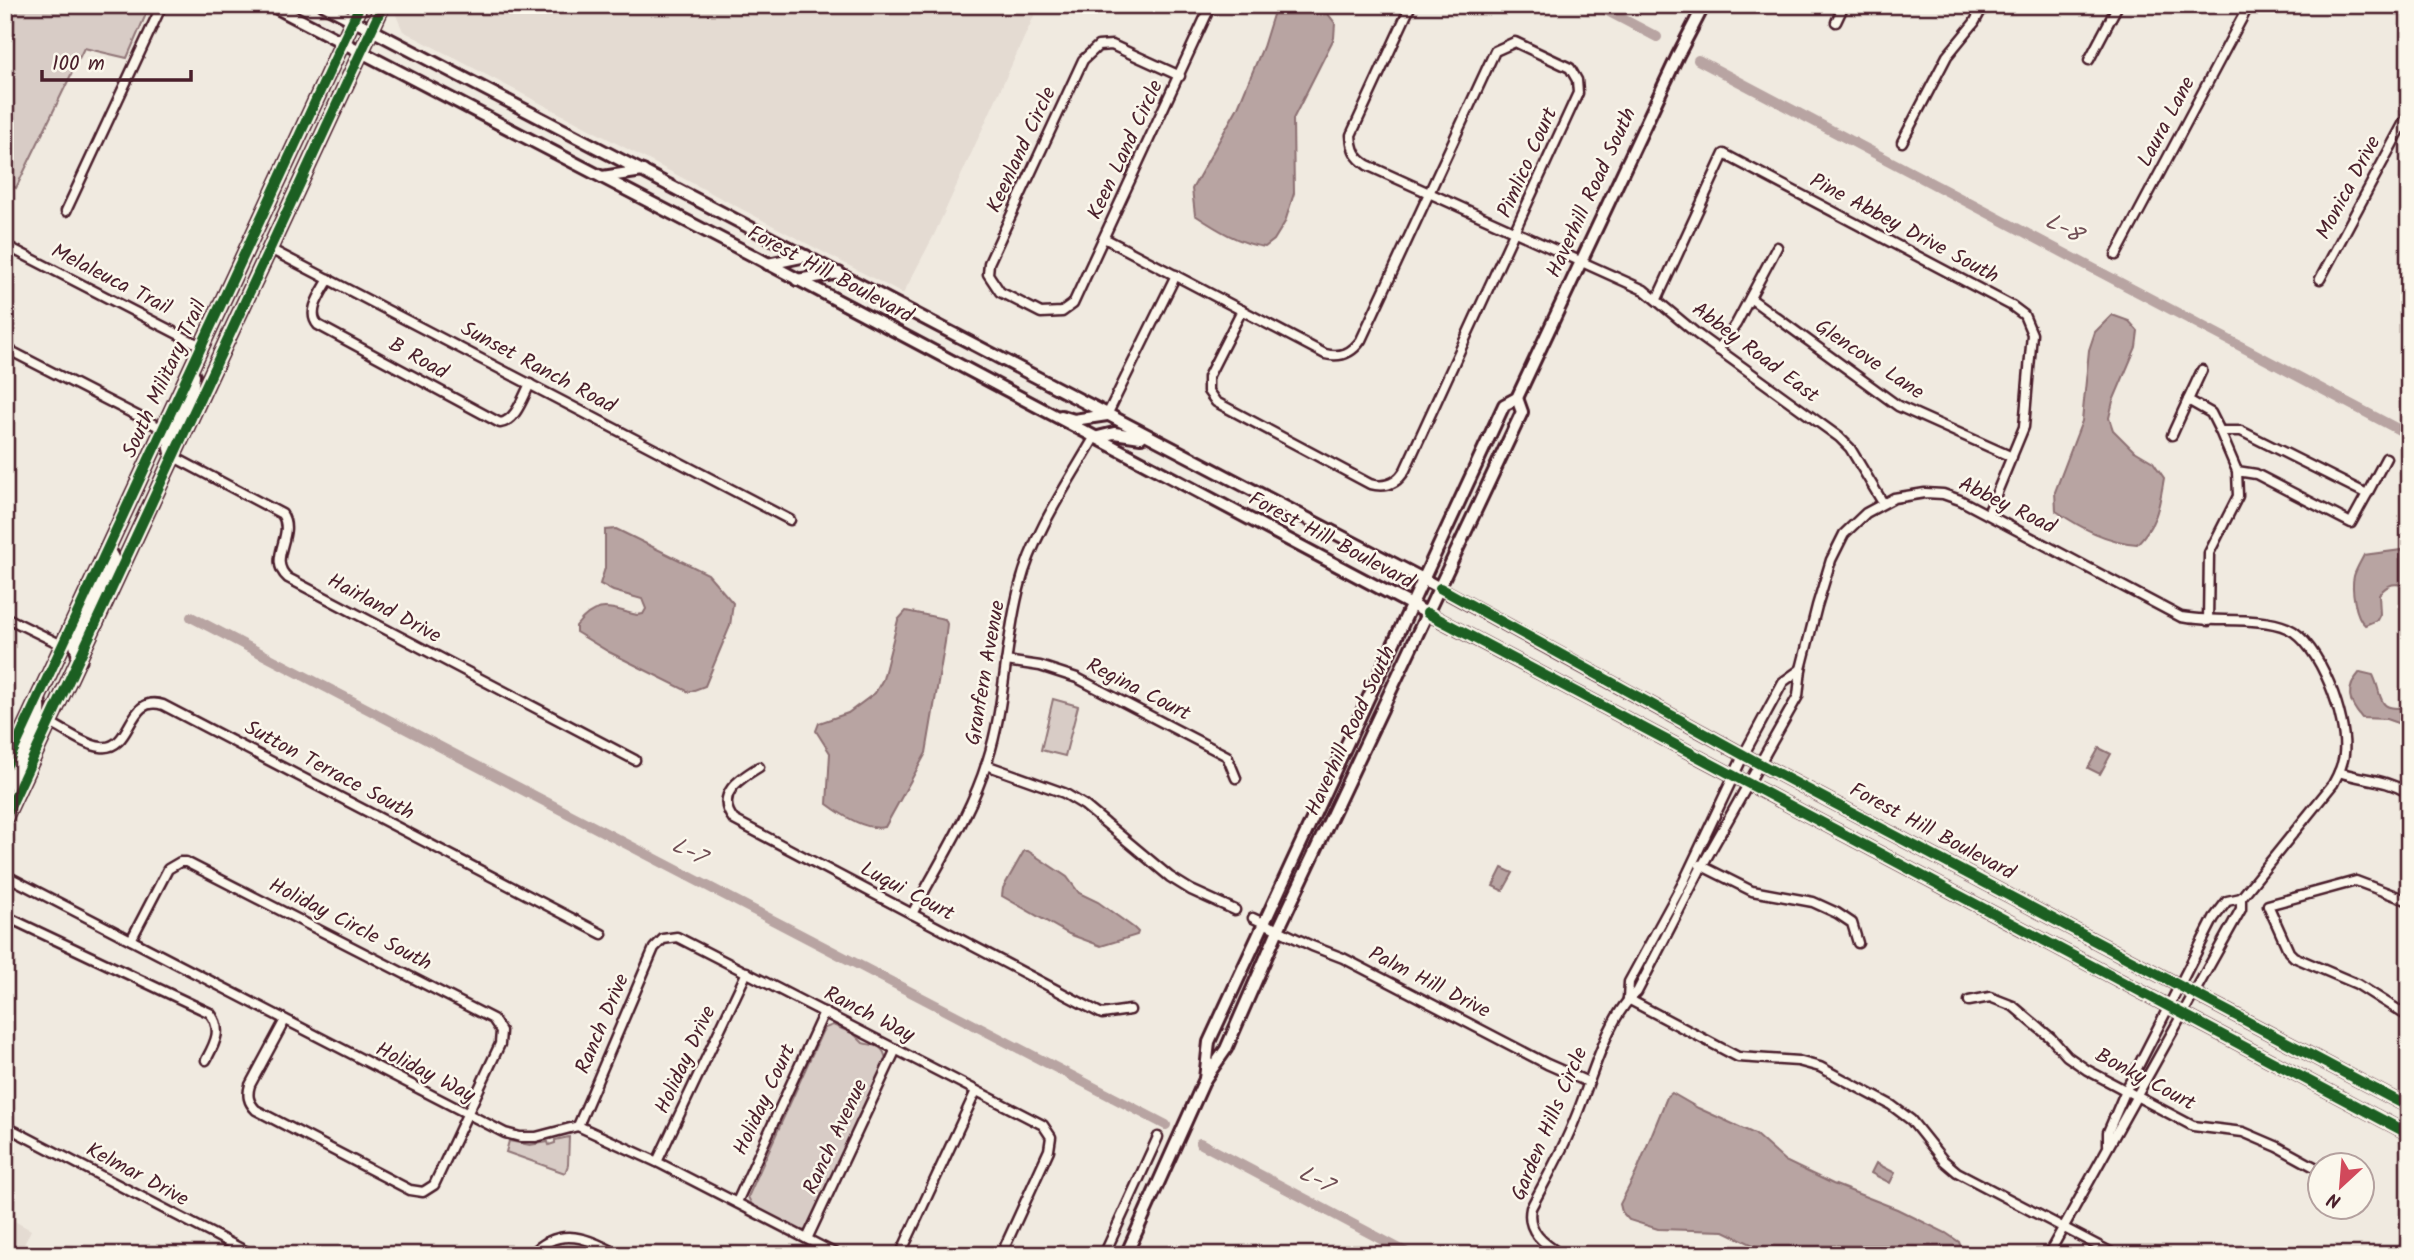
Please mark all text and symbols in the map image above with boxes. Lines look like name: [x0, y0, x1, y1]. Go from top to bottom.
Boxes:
scale bar: [42, 38, 191, 82]
text: 100 m: [52, 48, 105, 81]
street label: Laura Lane: [2129, 70, 2205, 173]
street label: Keen Land Circle: [1079, 74, 1173, 225]
street label: Keenland Circle: [978, 81, 1066, 219]
street label: Pimlico Court: [1489, 102, 1567, 224]
street label: Haverhill Road South: [1538, 102, 1646, 284]
street label: Monica Drive: [2308, 130, 2391, 246]
street label: Pine Abbey Drive South: [1803, 165, 2005, 293]
water label: L-8: [2038, 204, 2091, 256]
street label: Forest Hill Boulevard: [741, 217, 919, 333]
street label: Melaleuca Trail: [45, 235, 177, 325]
street label: South Military Trail: [114, 294, 216, 464]
street label: Abbey Road East: [1684, 294, 1826, 413]
street label: Glencove Lane: [1807, 311, 1931, 409]
street label: Sunset Ranch Road: [454, 313, 622, 423]
street label: B Road: [382, 329, 454, 389]
street label: Abbey Road: [1953, 468, 2062, 544]
street label: Forest Hill Boulevard: [1242, 483, 1420, 599]
street label: Hairland Drive: [321, 565, 447, 653]
street label: Granfern Avenue: [957, 597, 1015, 748]
street label: Haverhill Road South: [1297, 640, 1405, 822]
street label: Regina Court: [1080, 650, 1197, 731]
street label: Sutton Terrace South: [238, 712, 420, 830]
street label: Forest Hill Boulevard: [1843, 774, 2021, 890]
water label: L-7: [665, 828, 715, 878]
street label: Luqui Court: [854, 853, 961, 931]
street label: Holiday Circle South: [263, 870, 437, 980]
street label: Palm Hill Drive: [1362, 938, 1496, 1028]
street label: Ranch Drive: [567, 968, 639, 1079]
street label: Ranch Way: [818, 978, 920, 1052]
street label: Holiday Drive: [647, 1000, 726, 1120]
street label: Holiday Way: [369, 1034, 481, 1112]
street label: Holiday Court: [725, 1038, 806, 1161]
street label: Bonky Court: [2089, 1040, 2202, 1121]
street label: Garden Hills Circle: [1503, 1041, 1598, 1206]
street label: Ranch Avenue: [795, 1073, 877, 1200]
street label: Kelmar Drive: [79, 1134, 195, 1216]
north arrow: [2306, 1152, 2376, 1222]
water label: L-7: [1292, 1156, 1342, 1206]
text: N: [2322, 1183, 2346, 1216]

